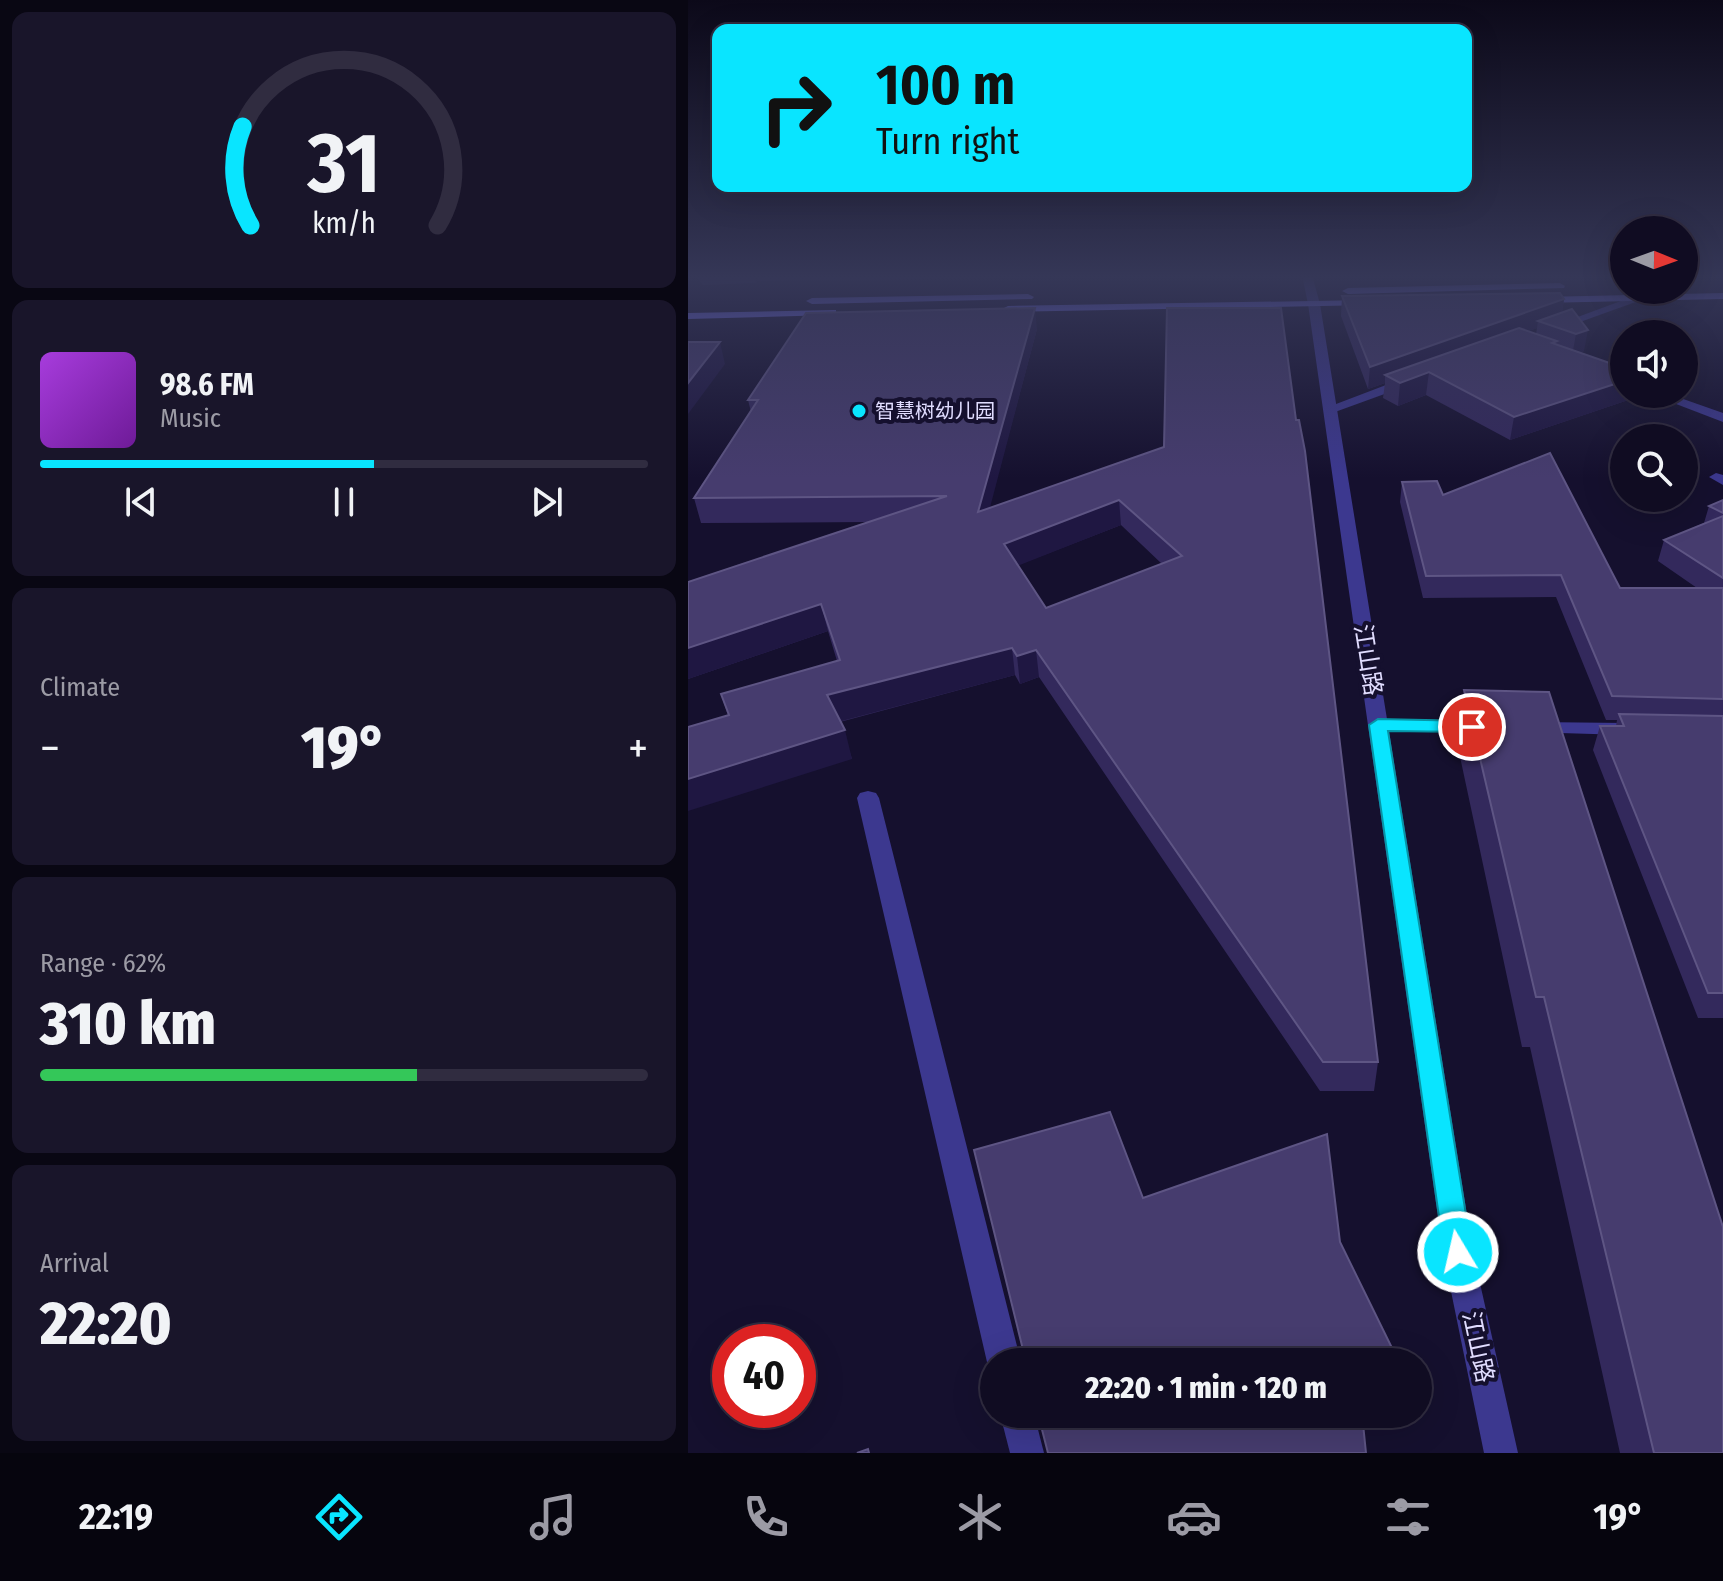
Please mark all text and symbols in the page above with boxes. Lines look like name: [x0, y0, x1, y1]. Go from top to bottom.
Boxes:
text: 100 m: [876, 52, 1015, 119]
icon: right: [744, 56, 848, 160]
text: 31: [307, 114, 380, 214]
text: Turn right: [876, 120, 1019, 164]
text: km/h: [312, 206, 376, 241]
north arrow: [1610, 216, 1698, 304]
map controls: [1610, 216, 1698, 512]
button: sound: [1610, 320, 1698, 408]
text: 98.6 FM: [160, 367, 254, 403]
place label: 智慧树幼儿园: [875, 399, 995, 423]
marker: 智慧树幼儿园: [850, 402, 868, 420]
text: Music: [160, 403, 221, 434]
button: search: [1610, 424, 1698, 512]
icon: previous: [119, 480, 163, 524]
icon: pause: [322, 480, 366, 524]
icon: next: [525, 480, 569, 524]
street label: 江山路: [1349, 622, 1387, 698]
text: Climate: [40, 672, 120, 703]
pin: [1438, 693, 1506, 761]
icon: arrive: [1450, 705, 1494, 749]
text: 19°: [301, 712, 387, 784]
text: −: [40, 722, 60, 775]
text: +: [628, 722, 648, 775]
text: Range · 62%: [40, 948, 166, 979]
text: 310 km: [40, 988, 216, 1060]
position arrow: [1416, 1210, 1500, 1294]
text: Arrival: [40, 1248, 109, 1279]
text: 22:20: [40, 1288, 172, 1360]
street label: 江山路: [1457, 1309, 1499, 1385]
speed limit sign: 40: [712, 1324, 816, 1428]
text: 22:20 · 1 min · 120 m: [1085, 1370, 1327, 1406]
icon: directions: [311, 1489, 367, 1545]
icon: music: [525, 1489, 581, 1545]
icon: phone: [738, 1489, 794, 1545]
icon: climate: [952, 1489, 1008, 1545]
icon: car: [1166, 1489, 1222, 1545]
icon: filters: [1380, 1489, 1436, 1545]
text: 22:19: [79, 1495, 153, 1539]
text: 19°: [1593, 1495, 1644, 1539]

